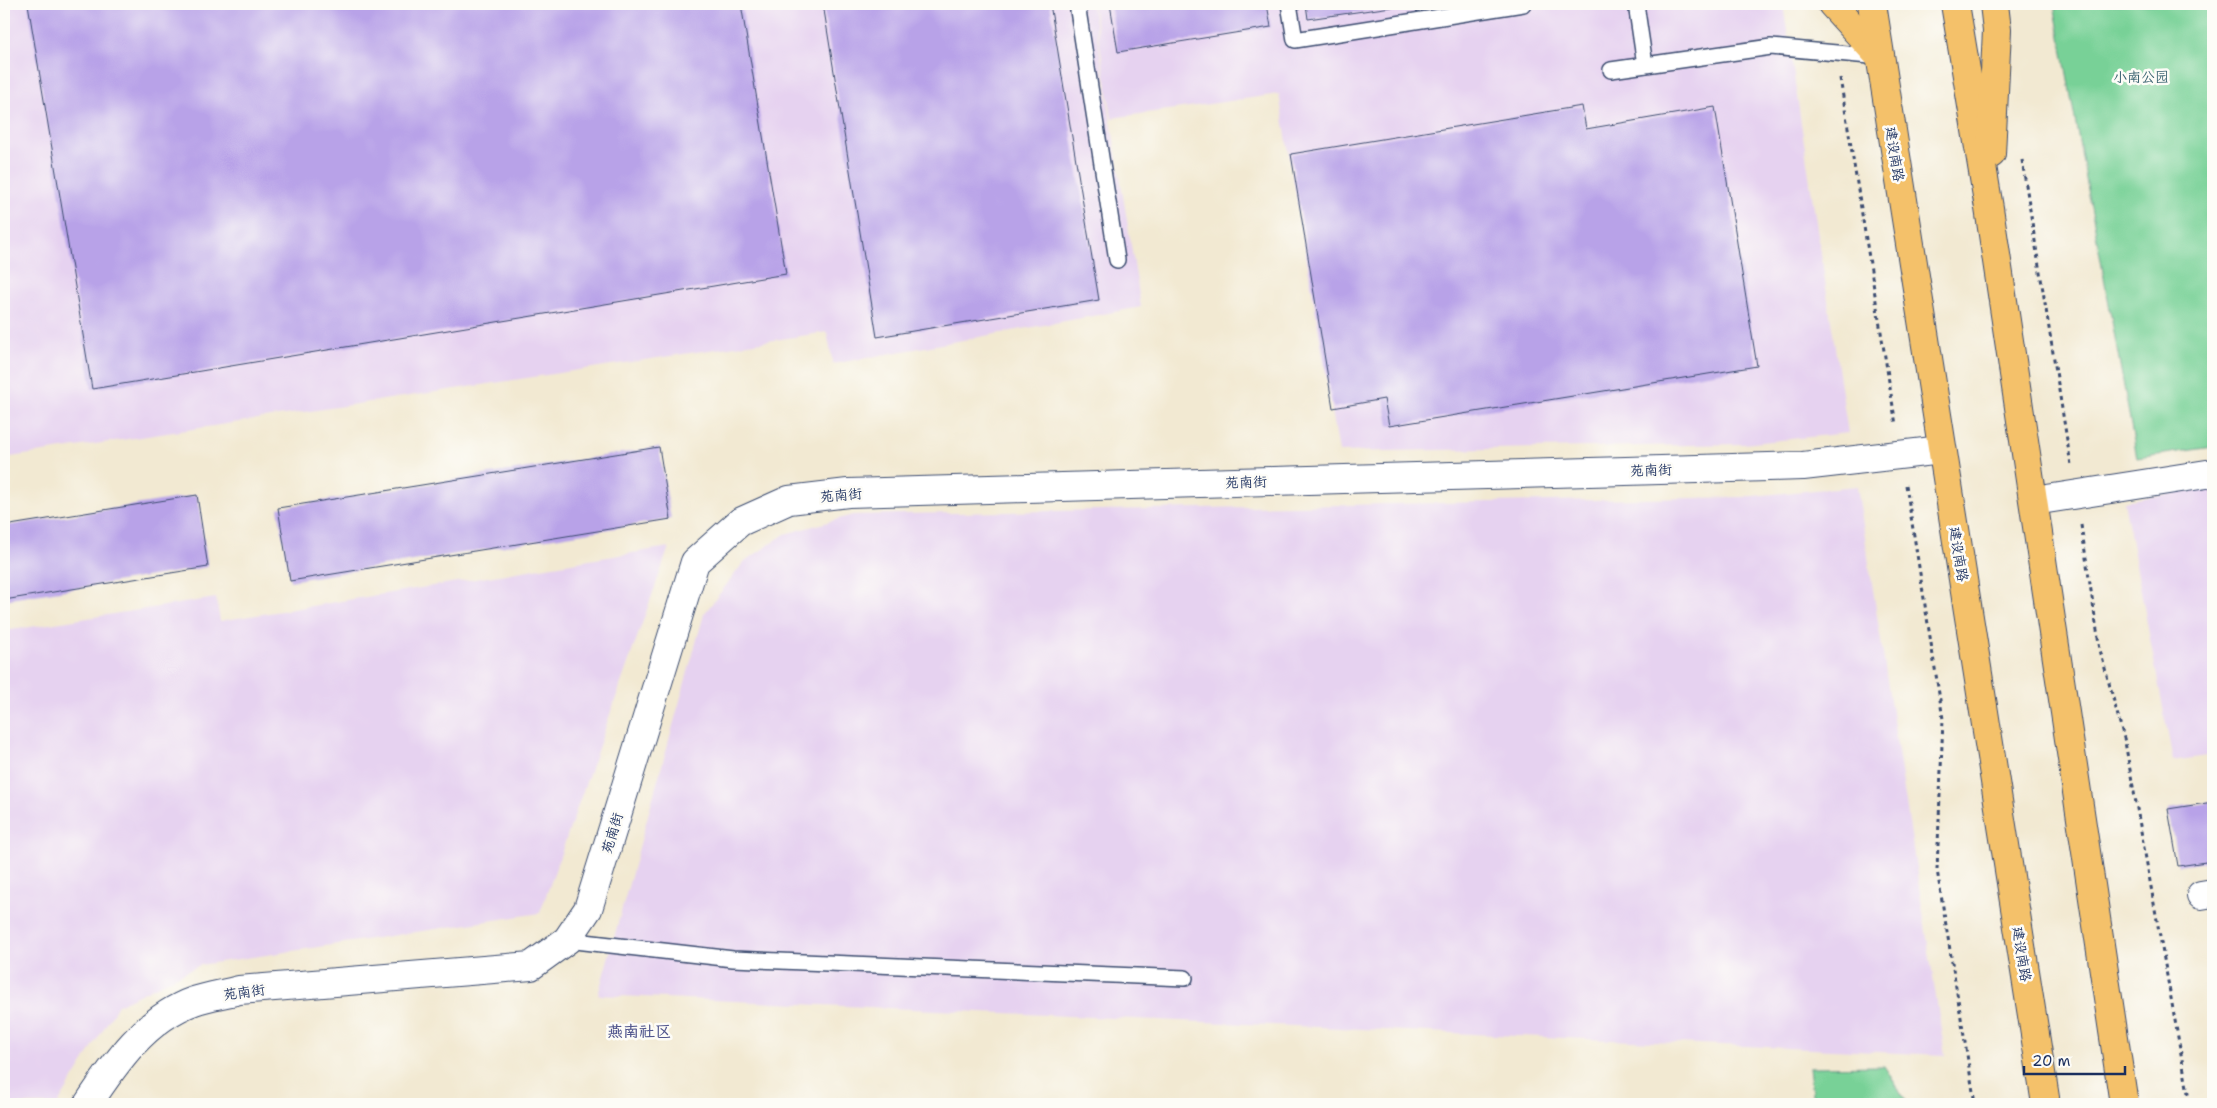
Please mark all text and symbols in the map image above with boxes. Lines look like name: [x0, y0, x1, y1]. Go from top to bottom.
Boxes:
park label: 小南公园: [2113, 68, 2169, 86]
street label: 建设南路: [1882, 125, 1908, 183]
street label: 苑南街: [1630, 460, 1672, 480]
street label: 苑南街: [1225, 472, 1267, 492]
street label: 苑南街: [819, 484, 863, 506]
street label: 建设南路: [1946, 525, 1972, 583]
street label: 苑南街: [597, 810, 627, 856]
street label: 建设南路: [2009, 925, 2035, 983]
street label: 苑南街: [222, 980, 266, 1004]
district label: 燕南社区: [607, 1021, 671, 1042]
scale bar: [2024, 1043, 2126, 1075]
text: 20 m: [2032, 1051, 2071, 1071]

